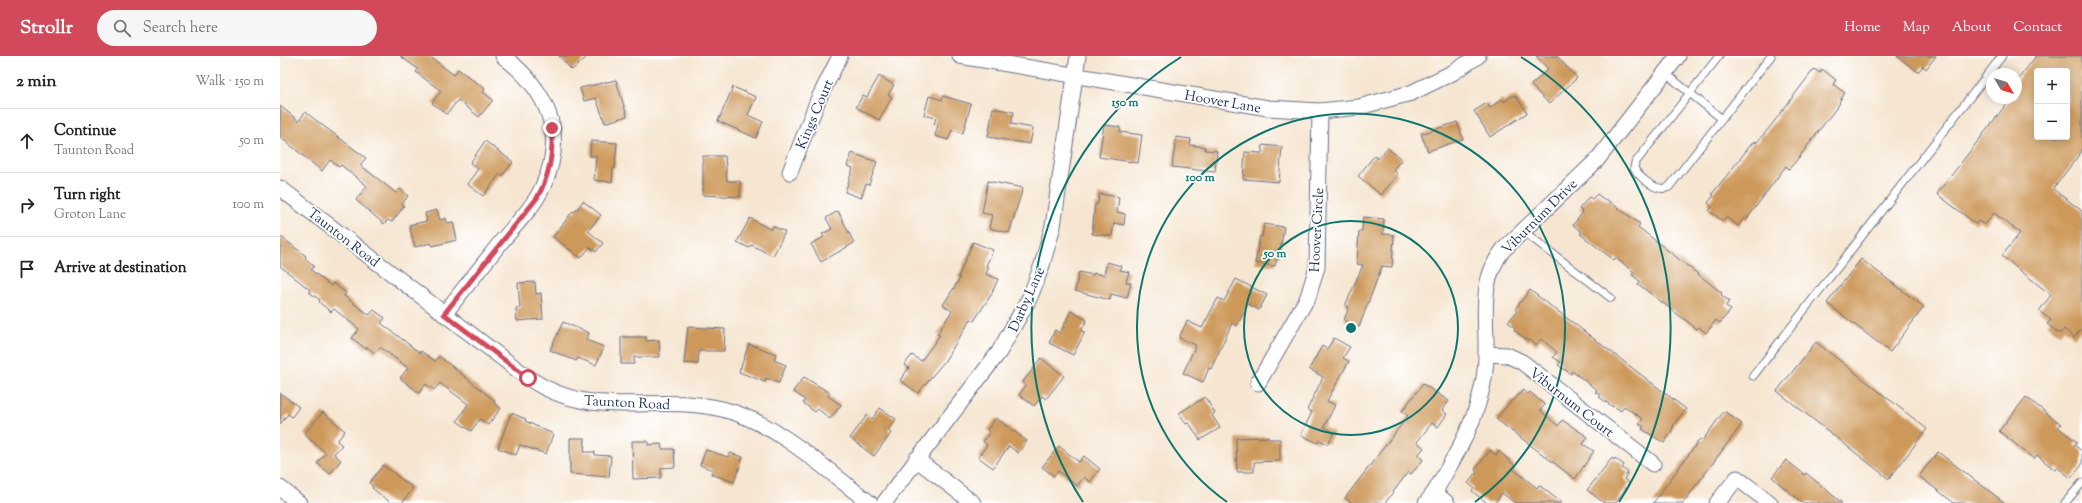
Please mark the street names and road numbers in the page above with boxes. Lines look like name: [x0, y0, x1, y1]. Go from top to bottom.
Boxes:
street label: Kings Court: [792, 77, 840, 153]
street label: Hoover Lane: [1183, 86, 1262, 120]
street label: Viburnum Drive: [1498, 175, 1583, 260]
street label: Hoover Circle: [1306, 187, 1330, 273]
street label: Taunton Road: [303, 204, 383, 273]
street label: Darby Lane: [1005, 264, 1051, 335]
street label: Viburnum Court: [1524, 364, 1618, 443]
street label: Taunton Road: [583, 392, 671, 416]

